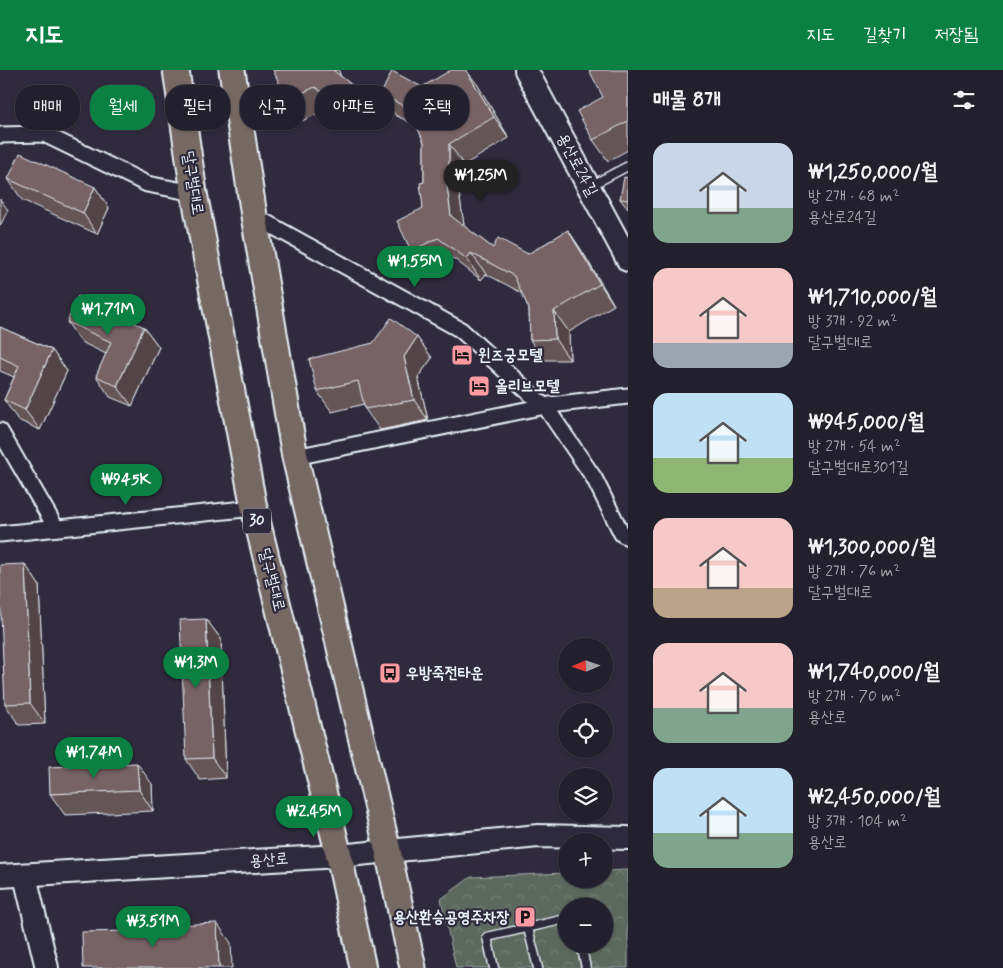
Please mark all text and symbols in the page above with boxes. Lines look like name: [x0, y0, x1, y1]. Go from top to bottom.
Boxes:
text: 지도: [25, 20, 64, 51]
text: 지도: [806, 23, 835, 47]
text: 길찾기: [863, 23, 907, 47]
text: 저장됨: [935, 23, 978, 47]
chip: 매매: [15, 85, 80, 130]
chip: 월세: [90, 85, 155, 130]
chip: 필터: [165, 85, 230, 130]
chip: 신규: [240, 85, 305, 130]
chip: 아파트: [315, 85, 394, 130]
chip: 주택: [404, 85, 469, 130]
text: 매물 8개: [653, 86, 721, 114]
icon: filters: [950, 86, 978, 114]
street label: 용산로24길: [552, 130, 602, 200]
street label: 달구벌대로: [178, 150, 208, 216]
text: ₩1,250,000/월: [808, 158, 938, 186]
pin: ₩1.25M: [440, 160, 522, 202]
icon: home: [693, 163, 753, 223]
text: ₩1.25M: [455, 165, 507, 186]
text: 방 2개 · 68 m²: [808, 186, 900, 207]
text: 용산로24길: [808, 207, 877, 228]
pin: ₩1.55M: [374, 246, 456, 288]
text: ₩1.55M: [388, 251, 442, 272]
text: ₩1,710,000/월: [808, 283, 937, 311]
icon: home: [693, 288, 753, 348]
pin: ₩1.71M: [67, 294, 149, 336]
text: ₩1.71M: [81, 299, 135, 320]
text: 방 3개 · 92 m²: [808, 311, 897, 332]
text: 달구벌대로: [808, 332, 872, 353]
hotel icon: 윈즈궁모텔: [450, 343, 474, 367]
place label: 윈즈궁모텔: [478, 345, 544, 366]
hotel icon: 올리브모텔: [467, 374, 491, 398]
place label: 올리브모텔: [495, 376, 561, 397]
text: ₩945,000/월: [808, 408, 925, 436]
icon: home: [693, 413, 753, 473]
text: 방 2개 · 54 m²: [808, 436, 901, 457]
text: 달구벌대로301길: [808, 457, 909, 478]
pin: ₩945K: [91, 464, 161, 506]
text: ₩945K: [101, 469, 151, 490]
road number: 30: [243, 508, 271, 534]
text: ₩1,300,000/월: [808, 533, 936, 561]
icon: home: [693, 538, 753, 598]
street label: 달구벌대로: [254, 546, 290, 614]
text: 방 2개 · 76 m²: [808, 561, 900, 582]
text: 달구벌대로: [808, 582, 872, 603]
north arrow: [558, 638, 612, 692]
map controls: [558, 638, 613, 953]
pin: ₩1.3M: [161, 646, 231, 689]
text: ₩1.3M: [174, 652, 218, 673]
text: ₩1,740,000/월: [808, 658, 940, 686]
bus stop icon: 우방죽전타운: [378, 661, 402, 685]
place label: 우방죽전타운: [406, 663, 483, 684]
icon: home: [693, 663, 753, 723]
text: 방 2개 · 70 m²: [808, 686, 901, 707]
button: locate: [558, 703, 613, 758]
text: 용산로: [808, 707, 847, 728]
pin: ₩1.74M: [53, 736, 135, 779]
text: ₩1.74M: [66, 742, 122, 763]
button: layers: [558, 768, 613, 823]
text: ₩2,450,000/월: [808, 783, 941, 811]
icon: home: [693, 788, 753, 848]
pin: ₩2.45M: [273, 796, 355, 838]
text: ₩2.45M: [287, 801, 341, 822]
text: 방 3개 · 104 m²: [808, 811, 907, 832]
text: 용산로: [808, 832, 847, 853]
button: +: [558, 833, 613, 888]
street label: 용산로: [249, 848, 289, 872]
button: −: [558, 898, 613, 953]
parking icon: 용산환승공영주차장: [513, 905, 537, 929]
pin: ₩3.51M: [112, 906, 194, 948]
place label: 용산환승공영주차장: [393, 907, 509, 928]
text: ₩3.51M: [127, 911, 179, 932]

